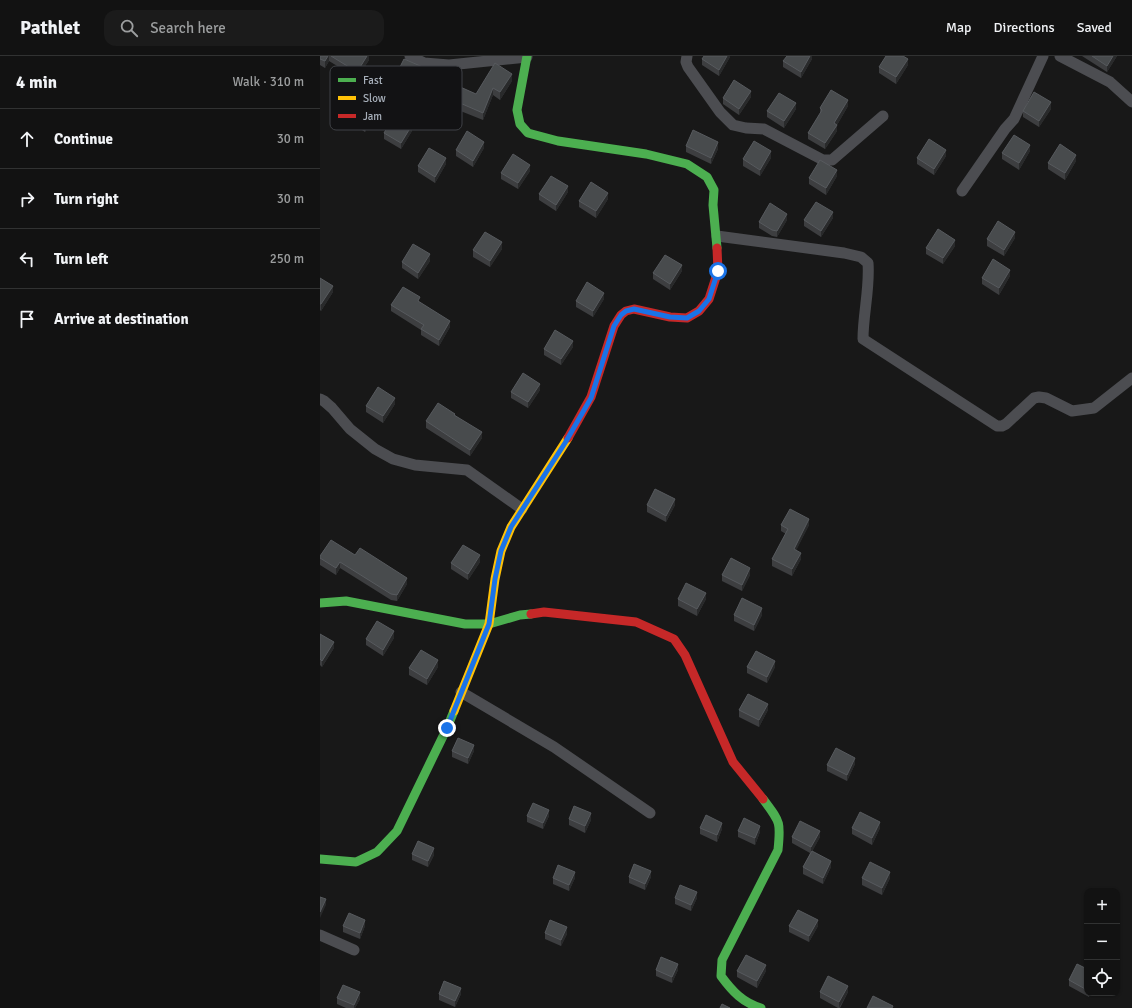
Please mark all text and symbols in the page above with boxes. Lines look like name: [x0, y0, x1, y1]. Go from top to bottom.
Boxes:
search box: [104, 10, 384, 46]
text: Pathlet: [20, 16, 80, 40]
icon: search: [118, 17, 140, 39]
text: Search here: [150, 19, 226, 37]
text: Map: [946, 19, 972, 36]
text: Directions: [994, 19, 1055, 36]
text: Saved: [1077, 19, 1112, 36]
legend: [330, 66, 462, 130]
text: 4 min: [16, 72, 57, 93]
text: Walk · 310 m: [233, 74, 304, 90]
text: Fast: [363, 74, 383, 87]
text: Slow: [363, 92, 386, 105]
text: Jam: [363, 110, 382, 123]
icon: ahead: [16, 128, 38, 150]
text: Continue: [54, 130, 113, 148]
text: 30 m: [277, 131, 304, 147]
icon: right: [16, 188, 38, 210]
text: Turn right: [54, 190, 119, 208]
text: 30 m: [277, 191, 304, 207]
icon: left: [16, 248, 38, 270]
text: Turn left: [54, 250, 108, 268]
text: 250 m: [270, 251, 304, 267]
route start: [709, 262, 727, 280]
icon: arrive: [16, 308, 38, 330]
text: Arrive at destination: [54, 310, 189, 328]
route end: [438, 719, 456, 737]
map controls: [1084, 888, 1120, 996]
button: +: [1084, 888, 1120, 924]
button: −: [1084, 924, 1120, 960]
button: locate: [1084, 960, 1120, 996]

